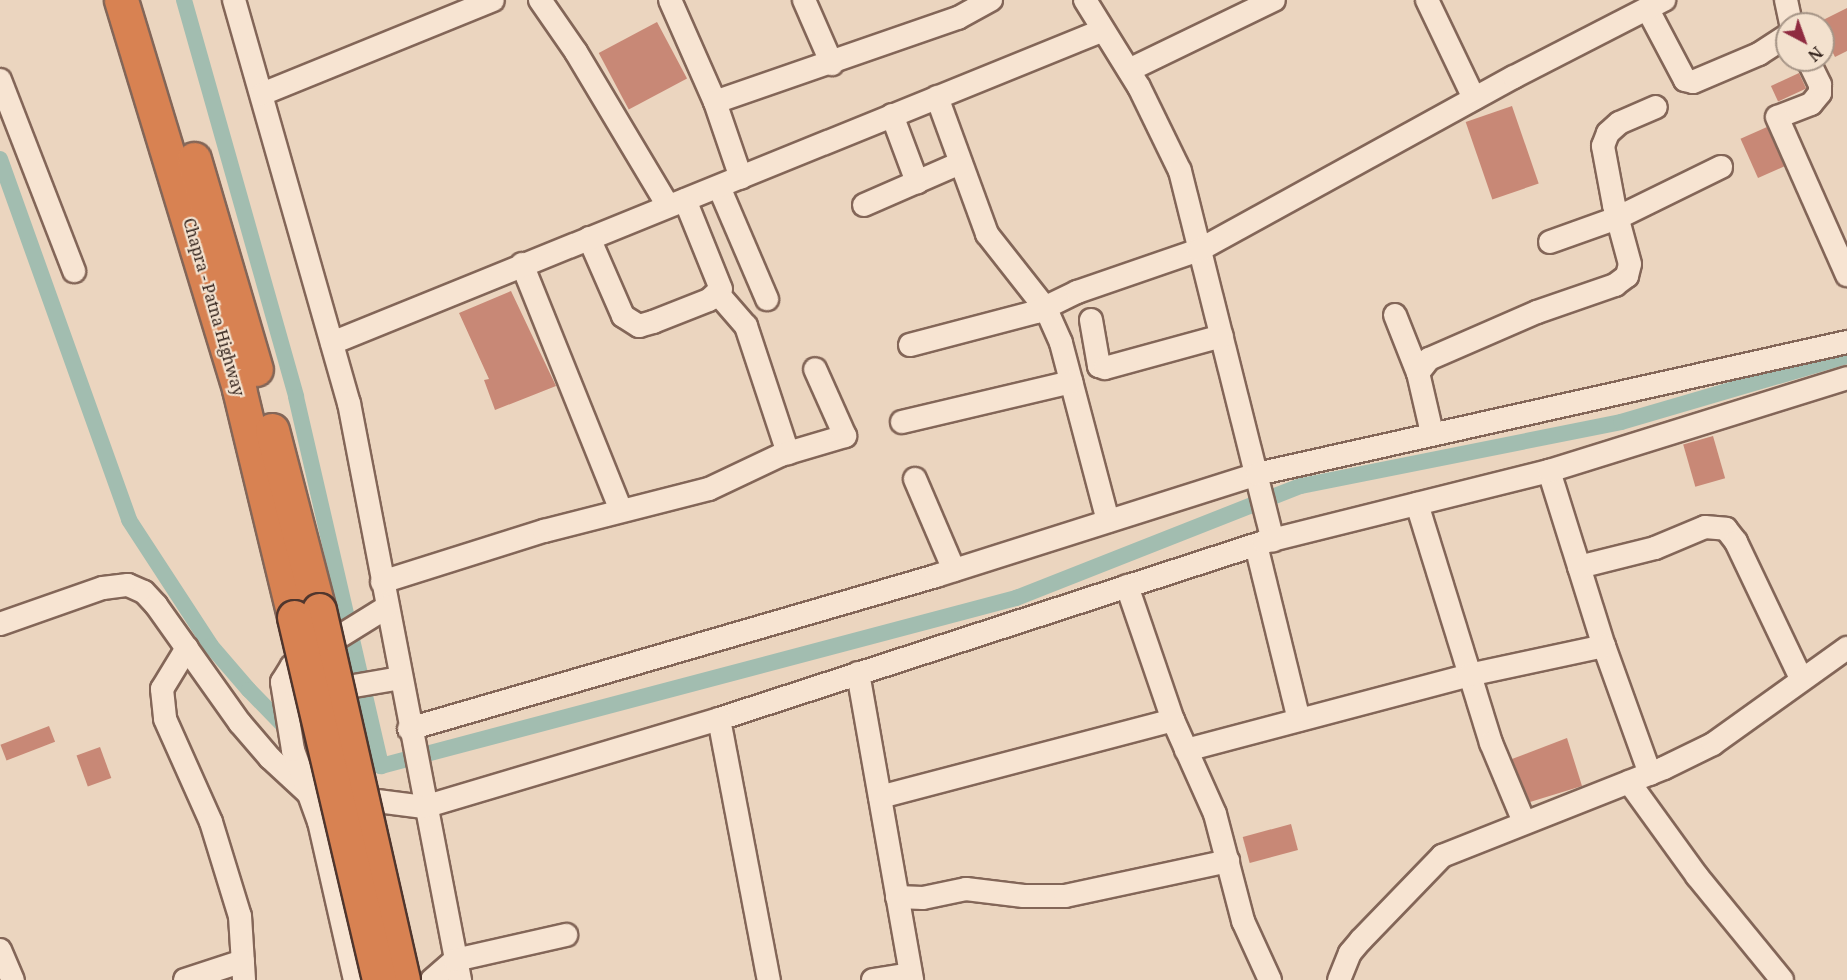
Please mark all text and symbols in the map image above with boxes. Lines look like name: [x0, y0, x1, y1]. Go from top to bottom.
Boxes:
north arrow: [1775, 12, 1835, 72]
text: N: [1804, 42, 1827, 67]
street label: Chapra - Patna Highway: [179, 216, 249, 398]

